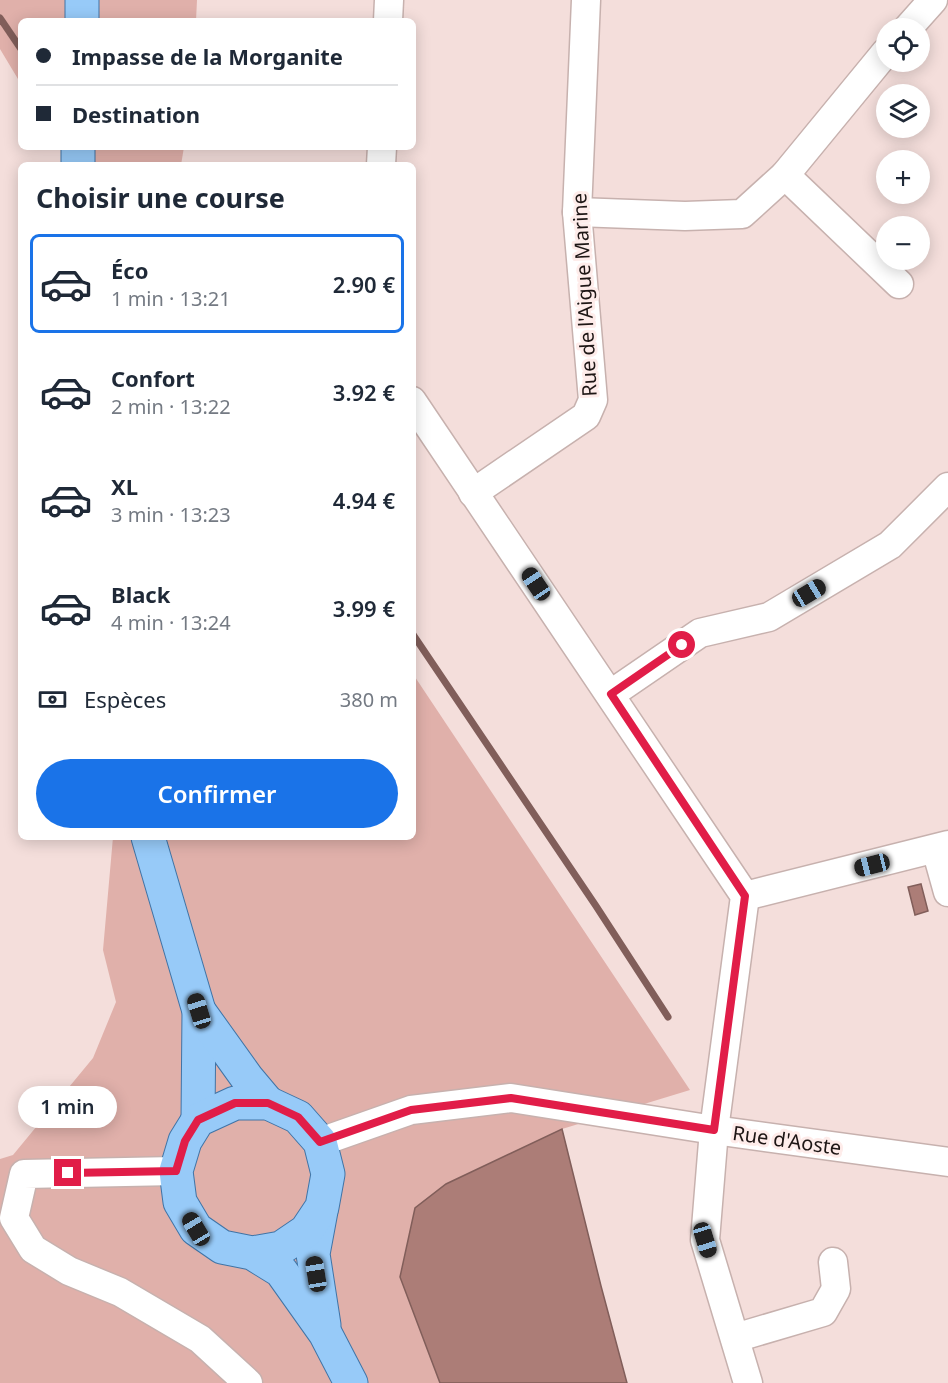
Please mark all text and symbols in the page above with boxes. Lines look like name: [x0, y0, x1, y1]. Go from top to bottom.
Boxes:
map controls: [876, 18, 930, 270]
button: locate: [876, 18, 930, 72]
text: Impasse de la Morganite: [72, 41, 343, 71]
button: layers: [876, 84, 930, 138]
text: Destination: [72, 99, 200, 129]
button: +: [876, 150, 930, 204]
text: Choisir une course: [36, 179, 285, 216]
street label: Rue de l'Aigue Marine: [565, 193, 603, 397]
button: −: [876, 216, 930, 270]
text: Éco: [111, 255, 148, 285]
icon: car: [39, 257, 93, 311]
text: 2.90 €: [333, 269, 395, 299]
text: 1 min · 13:21: [111, 285, 231, 312]
text: Confort: [111, 363, 195, 393]
icon: car: [39, 365, 93, 419]
text: 3.92 €: [333, 377, 395, 407]
text: 2 min · 13:22: [111, 393, 231, 420]
text: XL: [111, 471, 138, 501]
icon: car: [39, 473, 93, 527]
text: 4.94 €: [333, 485, 395, 515]
text: 3 min · 13:23: [111, 501, 231, 528]
car: [518, 564, 554, 604]
car: [789, 576, 829, 610]
text: Black: [111, 579, 170, 609]
icon: car: [39, 581, 93, 635]
text: 3.99 €: [333, 593, 395, 623]
text: 4 min · 13:24: [111, 609, 231, 636]
route start: [668, 631, 695, 658]
icon: cash: [36, 683, 69, 716]
text: Espèces: [84, 684, 166, 714]
text: 380 m: [340, 686, 398, 713]
button: Confirmer: [36, 759, 398, 828]
car: [852, 852, 892, 878]
car: [185, 991, 213, 1031]
callout: 1 min: [19, 1086, 118, 1128]
text: 1 min: [40, 1093, 95, 1120]
street label: Rue d'Aoste: [731, 1119, 843, 1161]
route end: [54, 1159, 81, 1186]
car: [179, 1209, 213, 1249]
car: [691, 1220, 719, 1260]
car: [304, 1255, 328, 1293]

